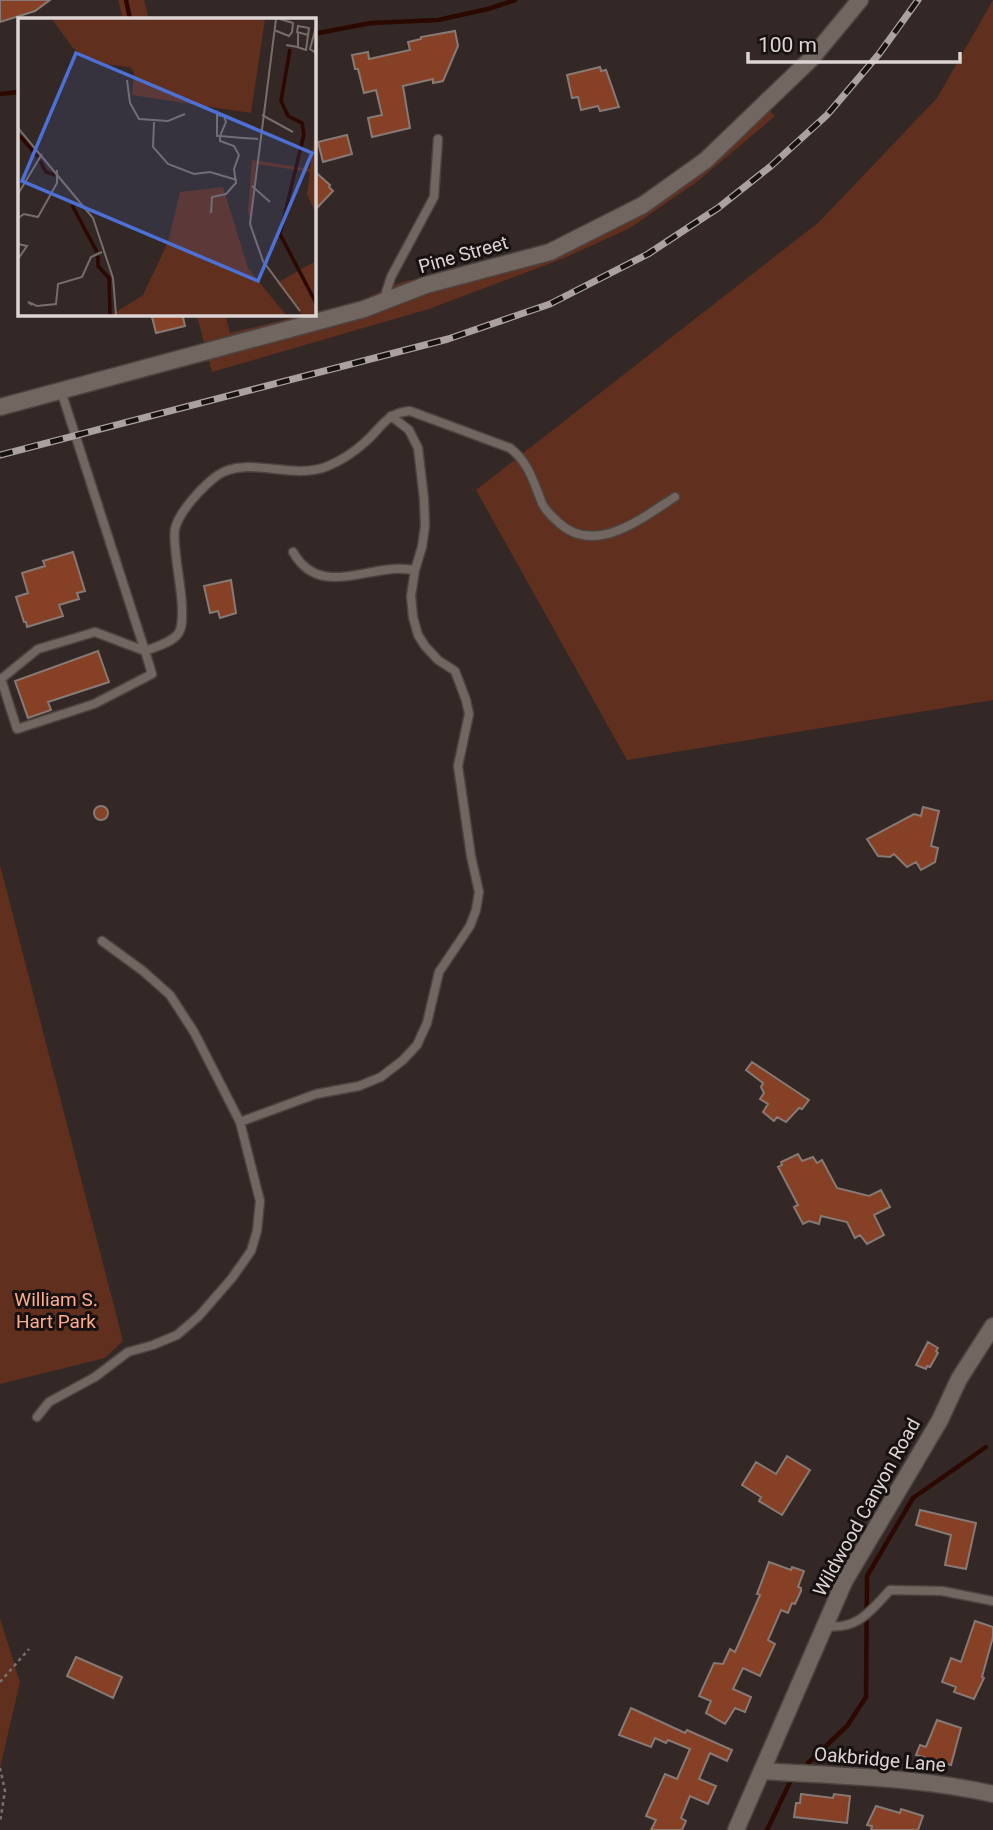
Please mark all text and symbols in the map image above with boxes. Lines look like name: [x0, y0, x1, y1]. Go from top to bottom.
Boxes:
inset map: [18, 18, 315, 315]
scale bar: [748, 21, 960, 65]
text: 100 m: [758, 33, 817, 57]
street label: Pine Street: [416, 231, 511, 278]
park label: William S. Hart Park: [14, 1288, 98, 1333]
street label: Wildwood Canyon Road: [808, 1414, 925, 1600]
street label: Oakbridge Lane: [813, 1742, 947, 1777]

